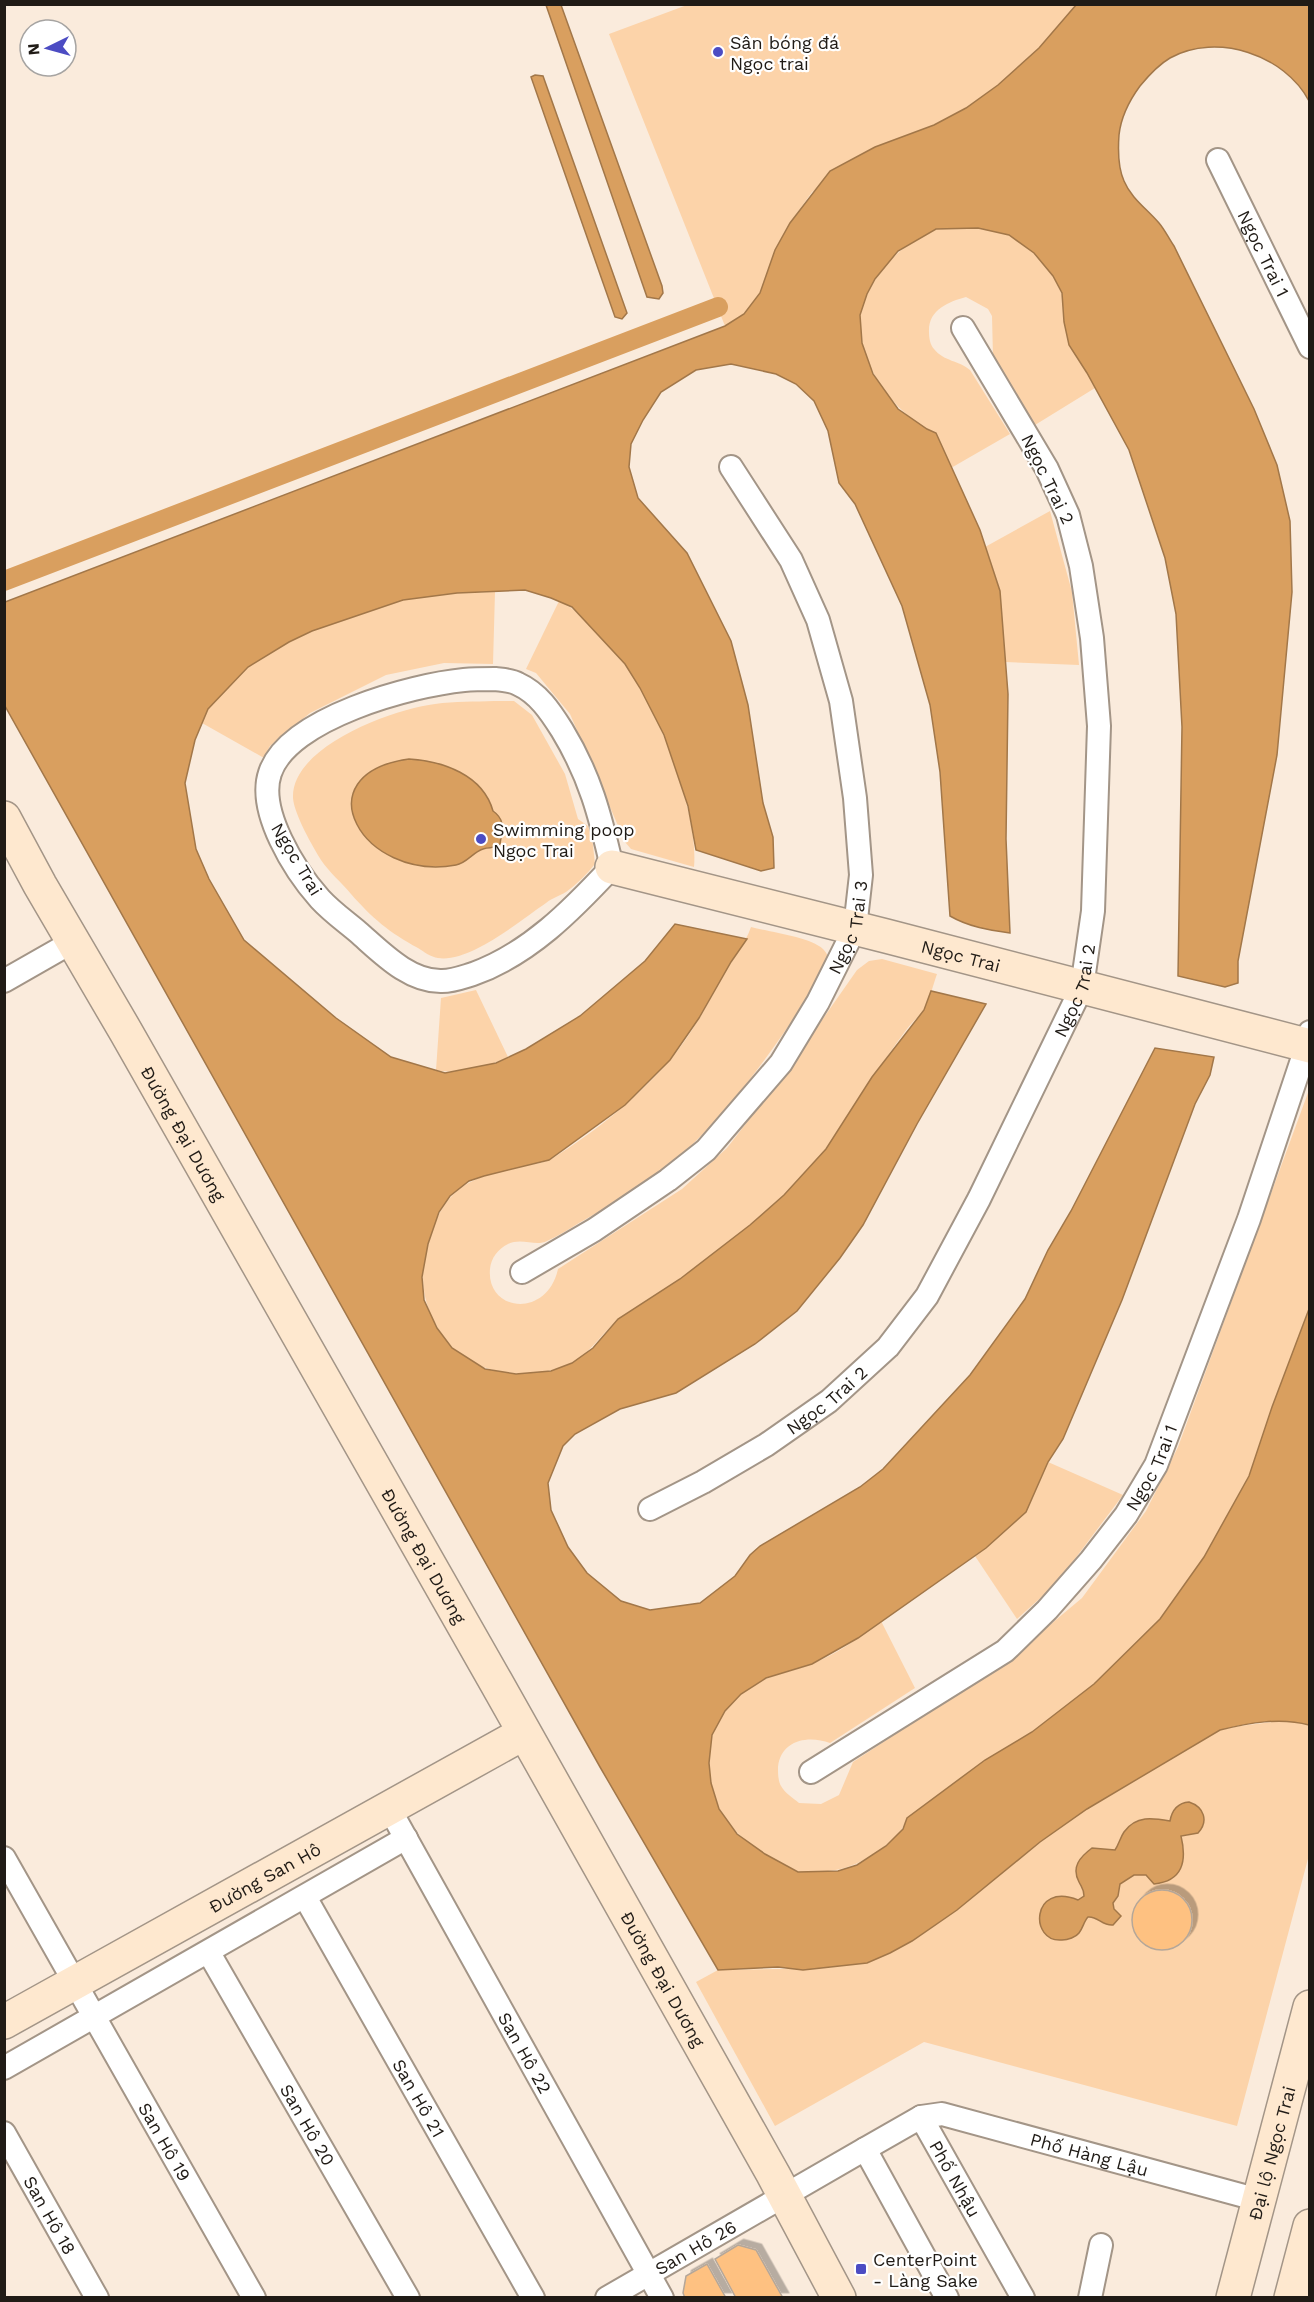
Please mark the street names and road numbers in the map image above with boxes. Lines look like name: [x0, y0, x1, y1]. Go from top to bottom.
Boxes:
street label: Ngọc Trai 1: [1234, 207, 1294, 300]
street label: Ngọc Trai 2: [1017, 431, 1079, 527]
street label: Ngọc Trai: [267, 819, 327, 899]
street label: Ngọc Trai 3: [823, 879, 871, 977]
street label: Ngọc Trai: [919, 935, 1003, 976]
street label: Ngọc Trai 2: [1049, 943, 1099, 1040]
street label: Đường Đại Dương: [137, 1062, 231, 1205]
street label: Ngọc Trai 2: [782, 1361, 871, 1438]
street label: Ngọc Trai 1: [1121, 1421, 1181, 1514]
street label: Đường Đại Dương: [377, 1484, 471, 1627]
street label: Đường San Hô: [205, 1838, 324, 1917]
street label: Đường Đại Dương: [617, 1907, 710, 2051]
street label: San Hô 22: [494, 2008, 556, 2097]
street label: San Hô 21: [389, 2055, 450, 2141]
street label: San Hô 20: [276, 2080, 340, 2169]
street label: Đại lộ Ngọc Trai: [1244, 2084, 1299, 2222]
street label: San Hô 19: [135, 2099, 196, 2184]
street label: Phố Hàng Lậu: [1028, 2128, 1151, 2180]
street label: Phố Nhậu: [926, 2136, 986, 2220]
street label: San Hô 18: [20, 2172, 81, 2258]
street label: San Hô 26: [651, 2215, 740, 2279]

